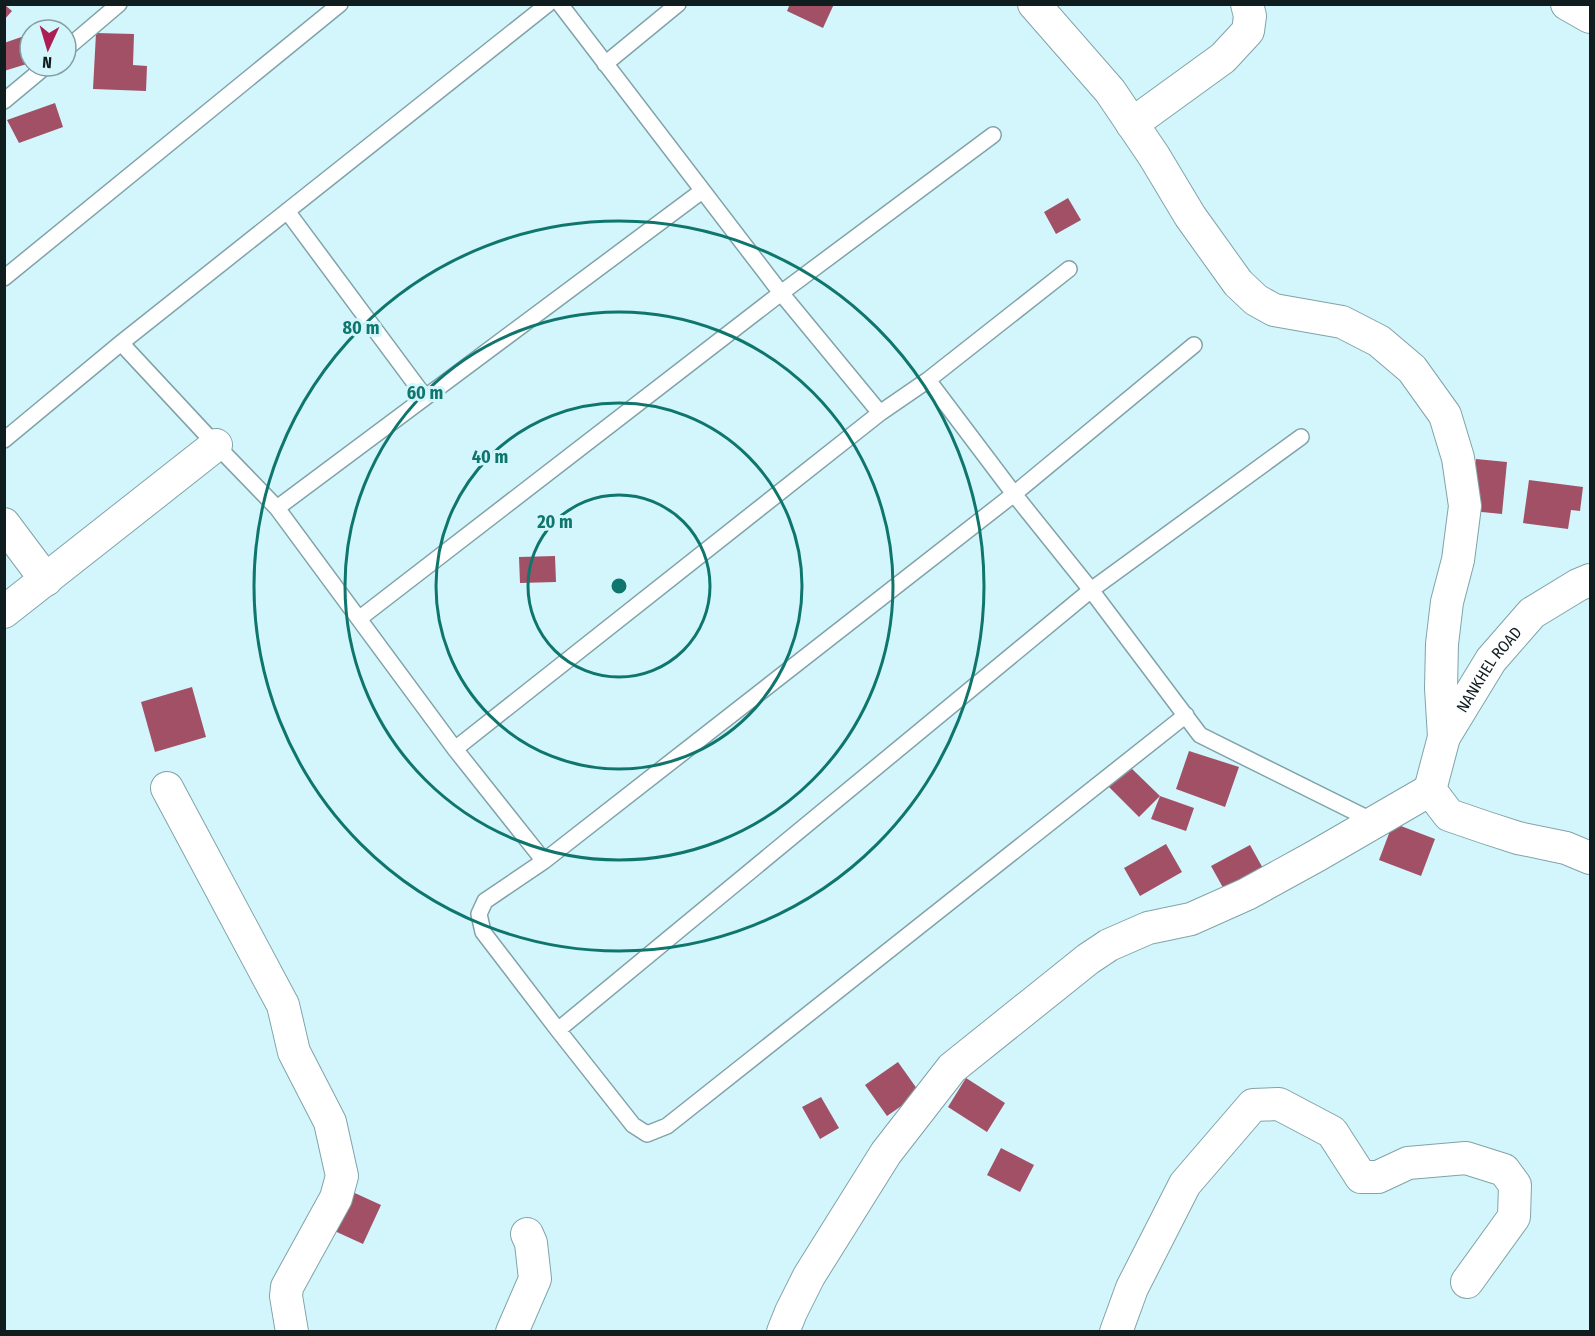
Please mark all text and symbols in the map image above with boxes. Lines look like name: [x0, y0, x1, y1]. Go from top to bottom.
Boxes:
north arrow: [18, 18, 78, 78]
text: N: [42, 53, 52, 72]
text: 80 m: [343, 317, 379, 339]
text: 60 m: [407, 382, 443, 404]
text: 40 m: [472, 446, 508, 468]
text: 20 m: [536, 511, 573, 533]
centre of rings: [609, 576, 629, 596]
street label: NANKHEL ROAD: [1452, 623, 1525, 716]

